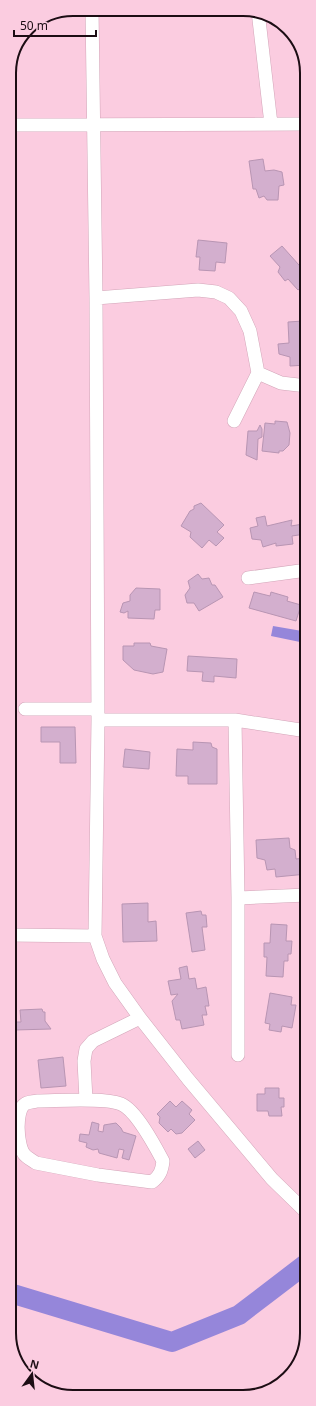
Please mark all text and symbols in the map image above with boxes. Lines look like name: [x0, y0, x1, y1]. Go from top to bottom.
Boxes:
scale bar: [14, 12, 96, 38]
text: 50 m: [20, 17, 48, 34]
north arrow: [12, 1354, 52, 1394]
text: N: [28, 1355, 41, 1372]

